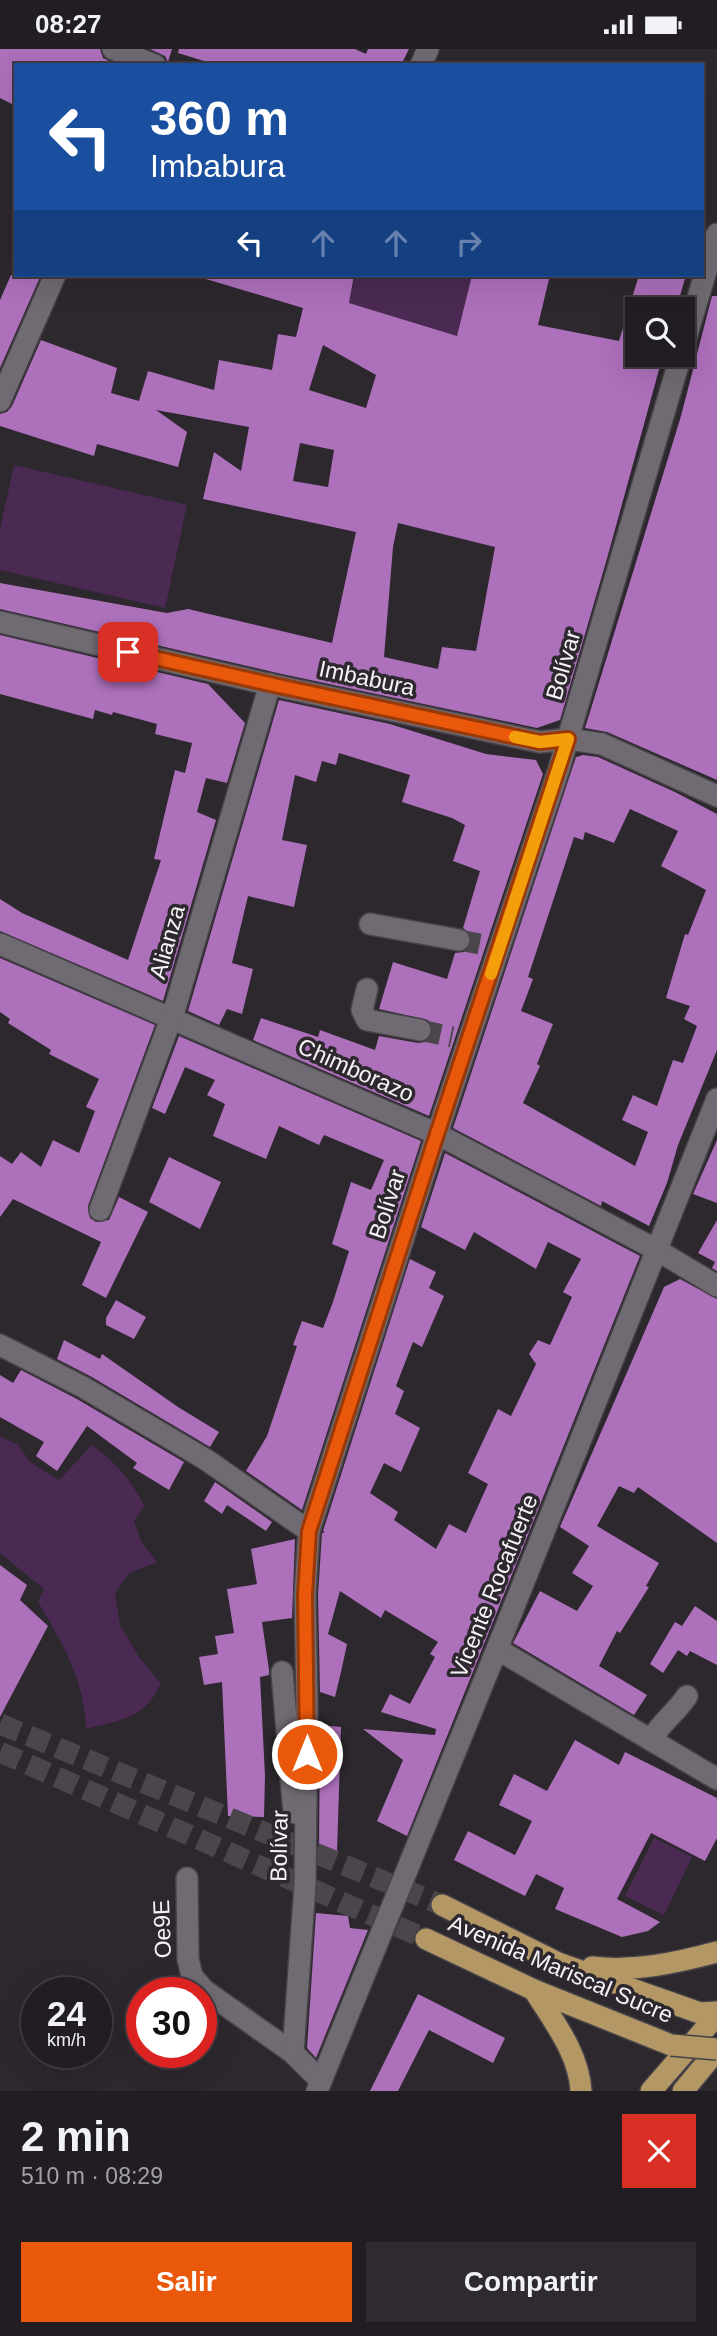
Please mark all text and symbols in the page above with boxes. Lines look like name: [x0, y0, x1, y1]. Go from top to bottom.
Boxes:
text: 08:27: [35, 9, 102, 39]
icon: left: [35, 91, 126, 182]
text: 360 m: [150, 91, 289, 145]
text: Imbabura: [150, 148, 285, 184]
icon: left: [231, 224, 269, 262]
icon: ahead: [304, 224, 342, 262]
icon: ahead: [377, 224, 415, 262]
icon: right: [450, 224, 488, 262]
map controls: [625, 297, 695, 367]
button: search: [625, 297, 695, 367]
pin: [98, 622, 158, 682]
street label: Bolívar: [541, 627, 585, 703]
icon: arrive: [109, 633, 147, 671]
street label: Imbabura: [317, 655, 417, 701]
street label: Alianza: [144, 902, 190, 982]
street label: Chimborazo: [294, 1033, 418, 1107]
street label: Bolívar: [364, 1166, 411, 1242]
street label: Vicente Rocafuerte: [445, 1491, 543, 1681]
position arrow: [270, 1717, 344, 1791]
street label: Bolívar: [265, 1810, 293, 1882]
street label: Oe9E: [148, 1899, 176, 1959]
street label: Avenida Mariscal Sucre: [445, 1910, 677, 2028]
speed limit sign: 30: [126, 1977, 217, 2068]
text: 24: [47, 1994, 86, 2033]
text: km/h: [47, 2030, 86, 2050]
text: 2 min: [21, 2113, 131, 2160]
button: close: [622, 2114, 696, 2188]
text: 510 m · 08:29: [21, 2163, 163, 2189]
button: Salir: [21, 2242, 352, 2322]
button: Compartir: [366, 2242, 696, 2322]

